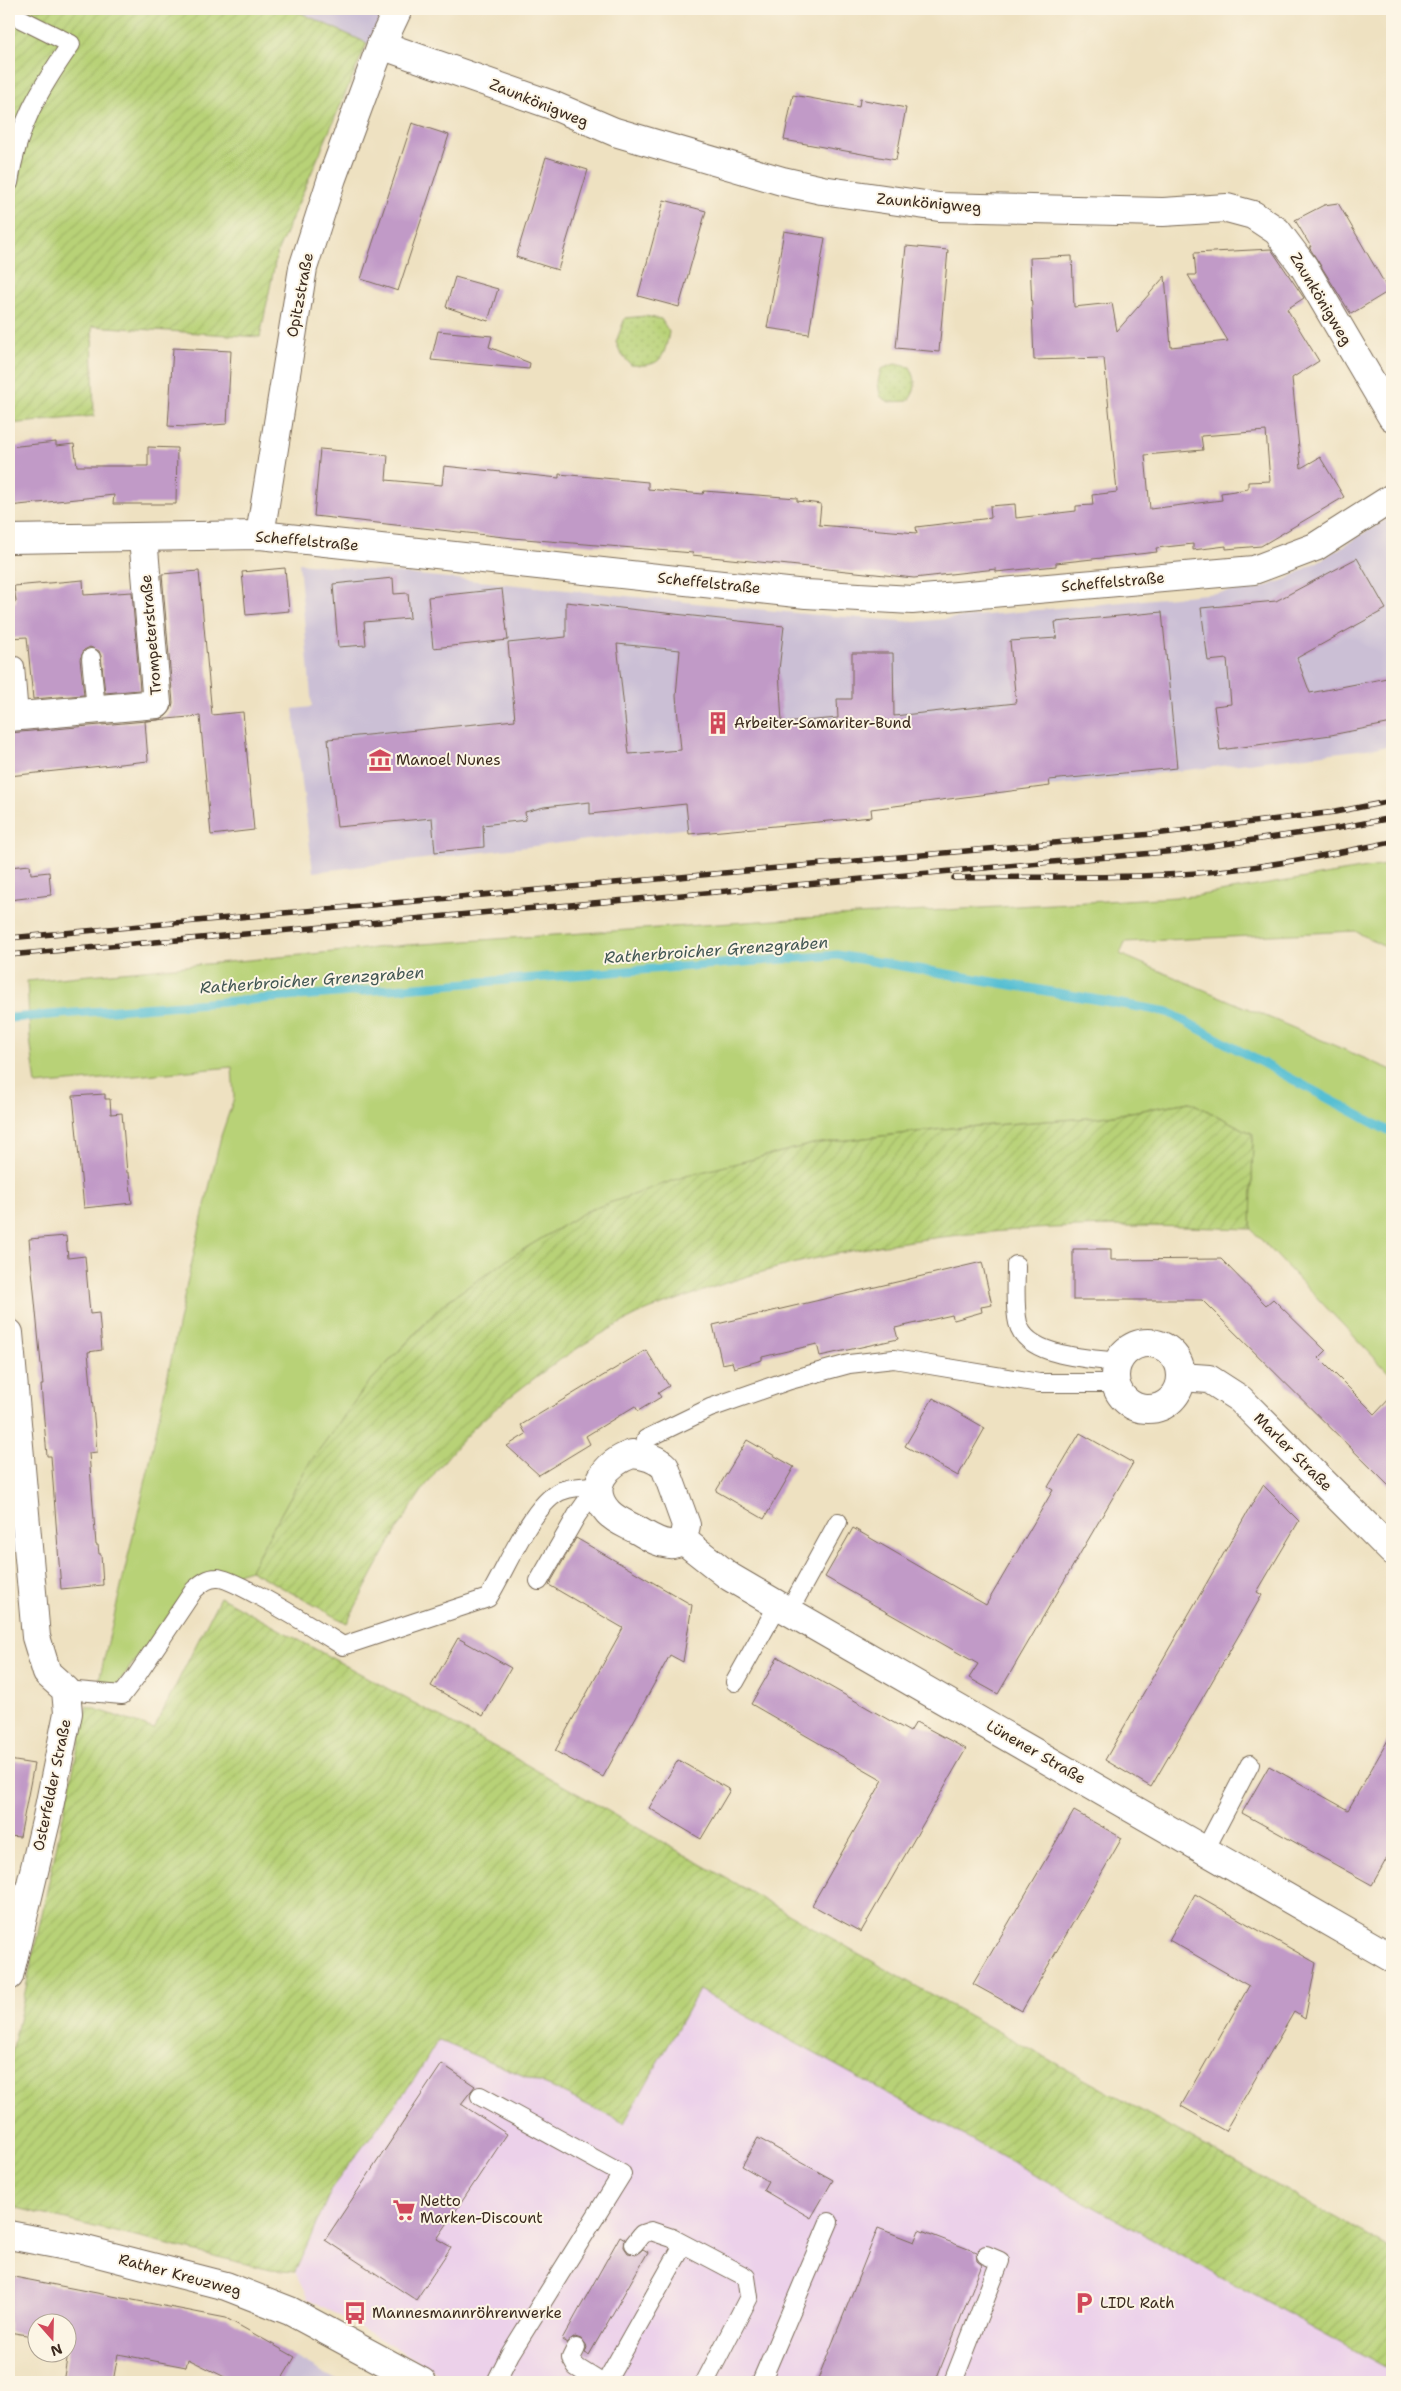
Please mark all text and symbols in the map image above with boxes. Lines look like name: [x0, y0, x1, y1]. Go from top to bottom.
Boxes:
street label: Zaunkönigweg: [487, 74, 591, 132]
street label: Zaunkönigweg: [876, 188, 982, 218]
street label: Zaunkönigweg: [1285, 249, 1357, 349]
street label: Opitzstraße: [282, 251, 318, 339]
street label: Scheffelstraße: [255, 527, 359, 555]
street label: Scheffelstraße: [656, 568, 762, 598]
street label: Scheffelstraße: [1061, 568, 1165, 596]
street label: Trompeterstraße: [136, 574, 166, 696]
building icon: Arbeiter-Samariter-Bund: [705, 710, 731, 736]
place label: Arbeiter-Samariter-Bund: [734, 713, 912, 733]
museum icon: Manoel Nunes: [367, 747, 393, 773]
place label: Manoel Nunes: [396, 750, 501, 770]
water label: Ratherbroicher Grenzgraben: [603, 932, 829, 968]
water label: Ratherbroicher Grenzgraben: [199, 962, 425, 998]
street label: Marler Straße: [1249, 1408, 1337, 1496]
street label: Lünener Straße: [983, 1715, 1089, 1789]
street label: Osterfelder Straße: [28, 1717, 76, 1853]
place label: Netto Marken-Discount: [420, 2191, 543, 2228]
supermarket icon: Netto Marken-Discount: [391, 2197, 417, 2223]
street label: Rather Kreuzweg: [117, 2249, 243, 2301]
parking icon: LIDL Rath: [1071, 2290, 1097, 2316]
place label: LIDL Rath: [1100, 2293, 1175, 2313]
bus stop icon: Mannesmannröhrenwerke: [342, 2300, 368, 2326]
place label: Mannesmannröhrenwerke: [372, 2303, 562, 2323]
north arrow: [28, 2314, 78, 2364]
text: N: [48, 2340, 65, 2361]

